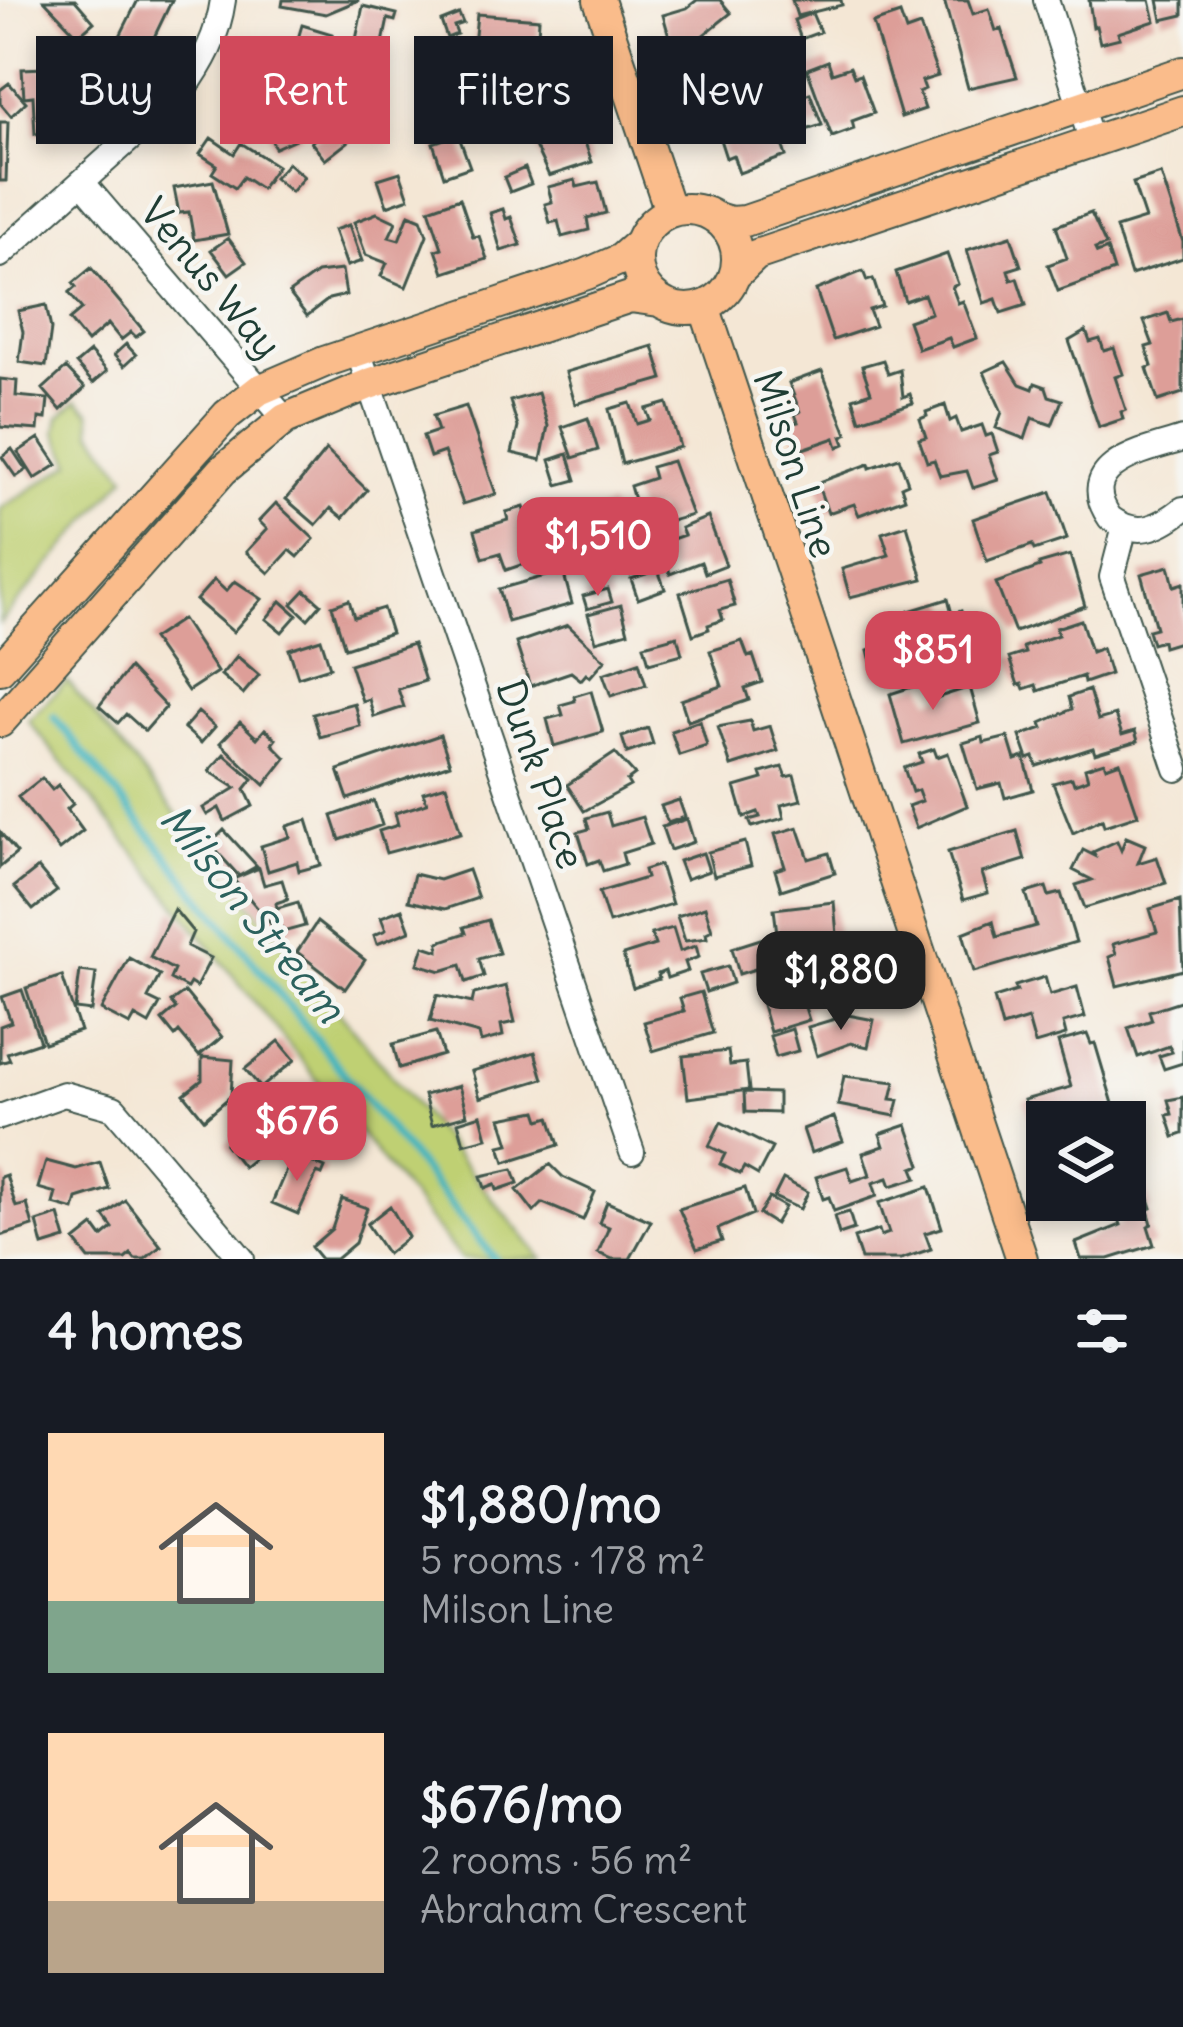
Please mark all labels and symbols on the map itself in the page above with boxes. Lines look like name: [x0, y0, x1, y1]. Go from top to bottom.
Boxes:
street label: Venus Way: [129, 188, 292, 369]
street label: Milson Line: [742, 364, 849, 564]
pin: $1,510: [500, 497, 696, 599]
pin: $851: [862, 611, 1004, 713]
street label: Dunk Place: [485, 673, 596, 875]
water label: Milson Stream: [149, 793, 358, 1034]
pin: $1,880: [743, 931, 939, 1033]
pin: $676: [226, 1082, 368, 1184]

